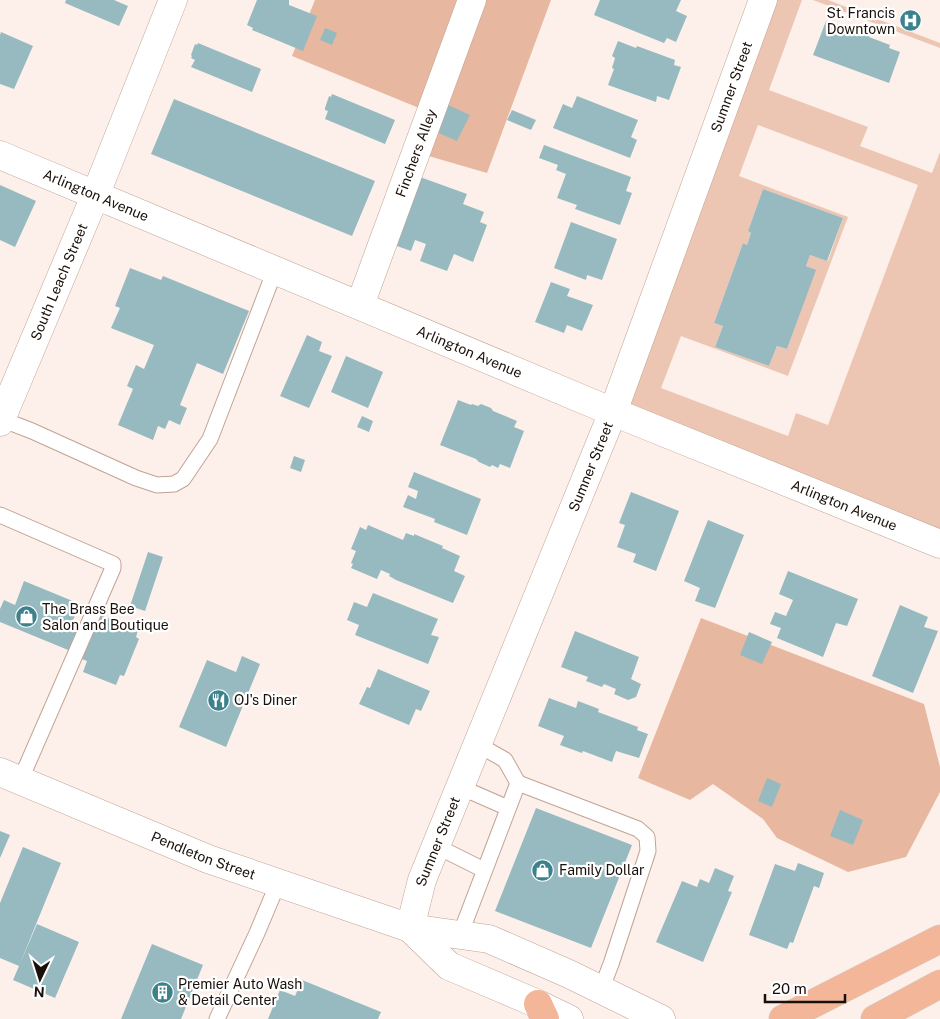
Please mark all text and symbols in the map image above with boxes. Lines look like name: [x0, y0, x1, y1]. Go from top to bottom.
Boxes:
place label: St. Francis Downtown: [827, 5, 895, 37]
hospital icon: St. Francis Downtown: [899, 9, 923, 33]
street label: Sumner Street: [708, 39, 755, 134]
street label: Finchers Alley: [392, 106, 439, 199]
street label: Arlington Avenue: [41, 166, 151, 224]
street label: South Leach Street: [27, 221, 91, 343]
street label: Arlington Avenue: [414, 323, 525, 381]
street label: Sumner Street: [565, 419, 616, 514]
street label: Arlington Avenue: [789, 477, 900, 534]
place label: The Brass Bee Salon and Boutique: [42, 601, 169, 633]
shop icon: The Brass Bee Salon and Boutique: [14, 605, 38, 629]
restaurant icon: OJ's Diner: [206, 688, 230, 712]
place label: OJ's Diner: [234, 692, 297, 708]
street label: Sumner Street: [413, 794, 463, 888]
street label: Pendleton Street: [149, 828, 258, 883]
shop icon: Family Dollar: [531, 858, 555, 882]
place label: Family Dollar: [559, 862, 644, 878]
north arrow: [15, 954, 65, 1004]
scale bar: [765, 972, 845, 1004]
place label: Premier Auto Wash & Detail Center: [178, 976, 302, 1008]
building icon: Premier Auto Wash & Detail Center: [150, 980, 174, 1004]
text: 20 m: [772, 980, 807, 997]
text: N: [33, 984, 45, 1000]

